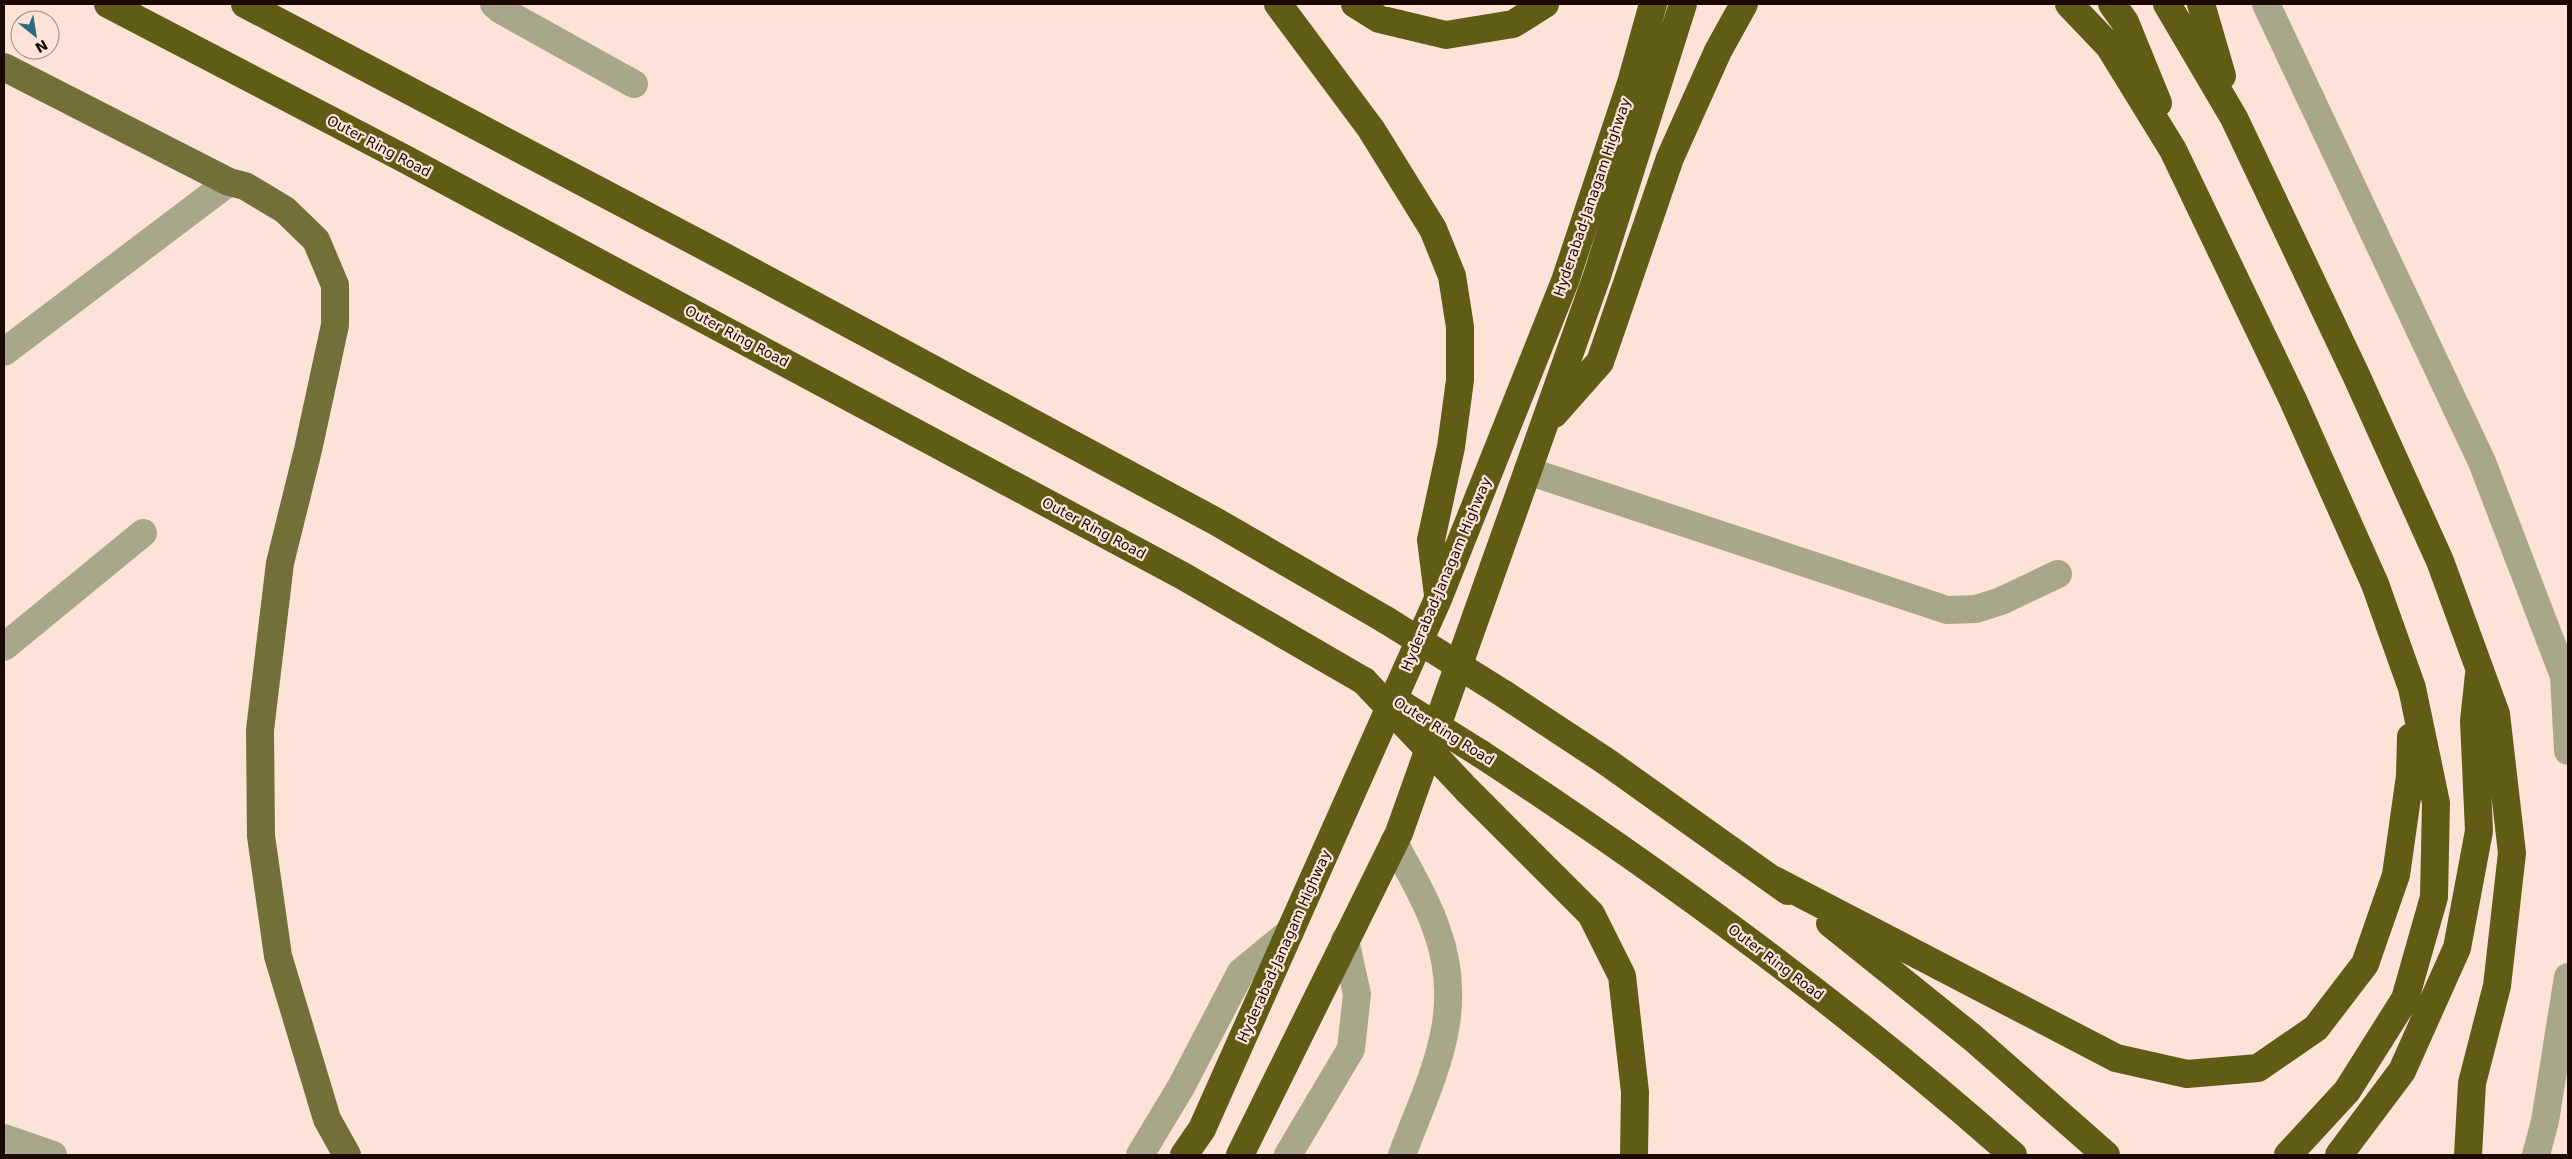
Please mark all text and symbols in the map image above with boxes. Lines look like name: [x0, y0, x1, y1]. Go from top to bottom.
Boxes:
north arrow: [10, 10, 60, 60]
text: N: [32, 36, 51, 56]
street label: Hyderabad-Janagam Highway: [1550, 96, 1634, 298]
street label: Outer Ring Road: [324, 112, 434, 180]
street label: Outer Ring Road: [682, 302, 792, 370]
street label: Hyderabad-Janagam Highway: [1398, 475, 1494, 673]
street label: Outer Ring Road: [1039, 494, 1149, 562]
street label: Outer Ring Road: [1391, 694, 1497, 768]
street label: Hyderabad-Janagam Highway: [1234, 847, 1334, 1045]
street label: Outer Ring Road: [1725, 921, 1827, 1003]

